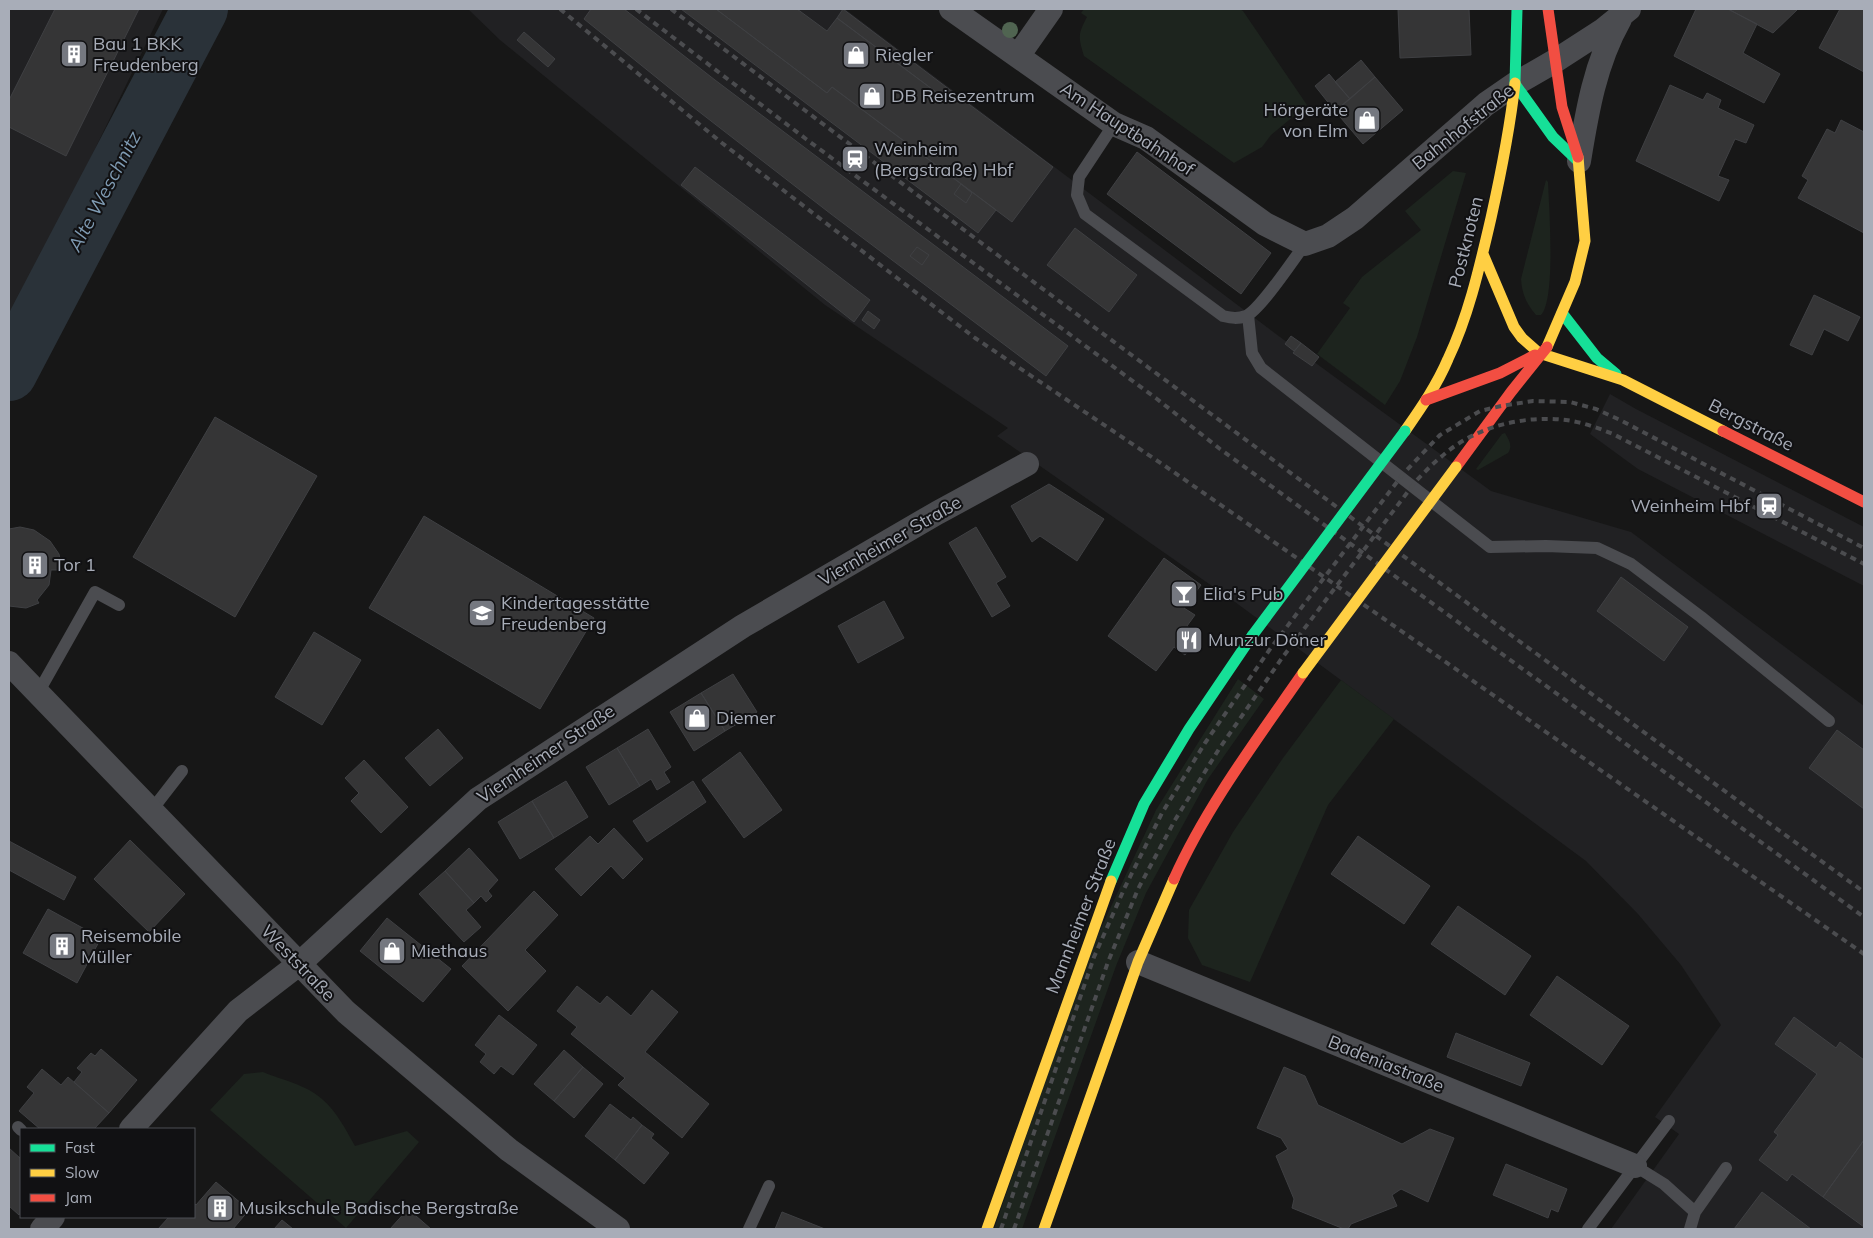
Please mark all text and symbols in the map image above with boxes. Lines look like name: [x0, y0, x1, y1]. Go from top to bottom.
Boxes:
place label: Bau 1 BKK Freudenberg: [93, 32, 199, 76]
building icon: Bau 1 BKK Freudenberg: [59, 39, 89, 69]
shop icon: Riegler: [841, 40, 871, 70]
place label: Riegler: [875, 43, 933, 66]
street label: Am Hauptbahnhof: [1056, 77, 1199, 181]
street label: Bahnhofstraße: [1407, 79, 1518, 175]
shop icon: DB Reisezentrum: [857, 81, 887, 111]
place label: DB Reisezentrum: [891, 84, 1035, 107]
place label: Hörgeräte von Elm: [1264, 98, 1348, 142]
shop icon: Hörgeräte von Elm: [1352, 105, 1382, 135]
water label: Alte Weschnitz: [62, 127, 146, 256]
place label: Weinheim (Bergstraße) Hbf: [874, 137, 1014, 181]
station icon: Weinheim (Bergstraße) Hbf: [840, 144, 870, 174]
street label: Postknoten: [1443, 194, 1488, 290]
street label: Bergstraße: [1705, 393, 1798, 456]
street label: Viernheimer Straße: [814, 490, 965, 591]
station icon: Weinheim Hbf: [1754, 491, 1784, 521]
place label: Weinheim Hbf: [1631, 494, 1751, 517]
building icon: Tor 1: [20, 550, 50, 580]
place label: Tor 1: [54, 553, 96, 576]
bar icon: Elia's Pub: [1169, 579, 1199, 609]
place label: Elia's Pub: [1203, 582, 1283, 605]
place label: Kindertagesstätte Freudenberg: [501, 591, 650, 635]
school or university icon: Kindertagesstätte Freudenberg: [467, 598, 497, 628]
restaurant icon: Munzur Döner: [1174, 625, 1204, 655]
place label: Munzur Döner: [1208, 628, 1326, 651]
street label: Viernheimer Straße: [473, 699, 619, 808]
shop icon: Diemer: [682, 703, 712, 733]
place label: Diemer: [716, 706, 776, 729]
street label: Mannheimer Straße: [1040, 835, 1121, 997]
street label: Weststraße: [256, 920, 340, 1006]
place label: Reisemobile Müller: [81, 924, 181, 968]
building icon: Reisemobile Müller: [47, 931, 77, 961]
shop icon: Miethaus: [377, 936, 407, 966]
place label: Miethaus: [411, 939, 488, 962]
street label: Badeniastraße: [1325, 1030, 1447, 1097]
legend: [20, 1128, 195, 1218]
text: Fast: [65, 1138, 95, 1157]
text: Slow: [65, 1163, 99, 1182]
text: Jam: [65, 1188, 92, 1207]
building icon: Musikschule Badische Bergstraße: [205, 1193, 235, 1223]
place label: Musikschule Badische Bergstraße: [239, 1196, 519, 1219]

